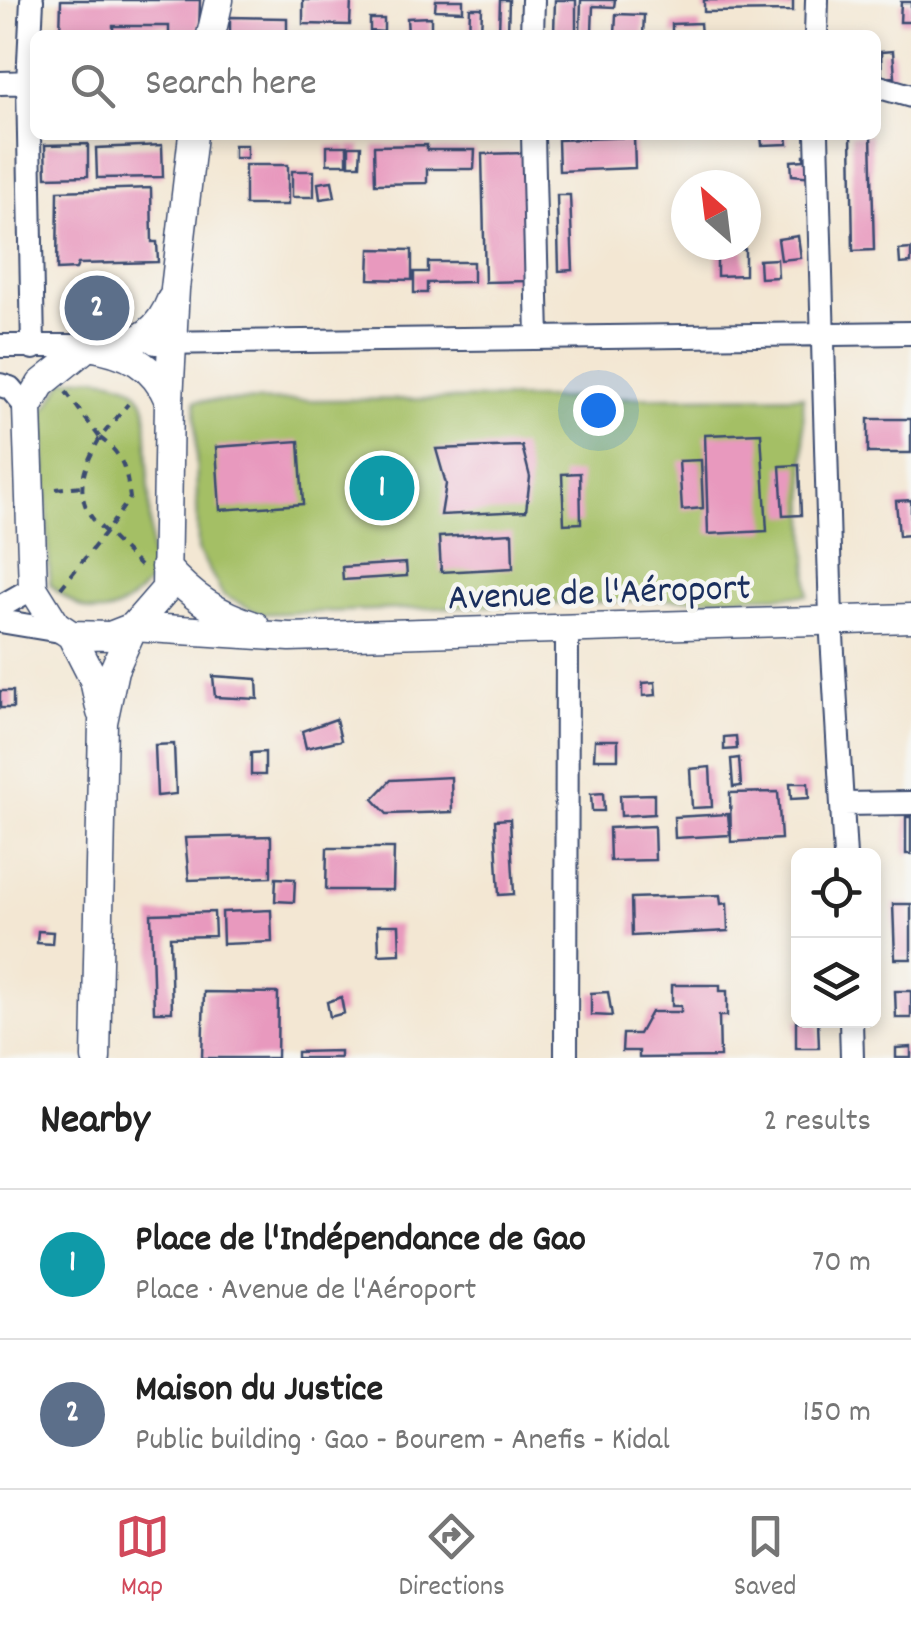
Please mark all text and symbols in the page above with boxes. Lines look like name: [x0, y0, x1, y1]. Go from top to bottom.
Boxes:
search box: [30, 30, 881, 140]
icon: search: [65, 58, 120, 113]
text: Search here: [145, 58, 317, 113]
north arrow: [671, 170, 761, 260]
pin: 2: [64, 270, 130, 346]
your location: [573, 385, 624, 436]
pin: 1: [350, 450, 414, 526]
street label: Avenue de l'Aéroport: [447, 563, 752, 628]
map controls: [791, 848, 881, 1028]
button: locate: [791, 848, 881, 938]
button: layers: [791, 938, 881, 1028]
text: Nearby: [40, 1093, 150, 1153]
text: 2 results: [764, 1100, 871, 1146]
text: Place de l'Indépendance de Gao: [135, 1214, 586, 1269]
text: 1: [69, 1241, 76, 1287]
text: 70 m: [812, 1241, 871, 1287]
text: Place · Avenue de l'Aéroport: [135, 1269, 476, 1315]
text: Maison du Justice: [135, 1364, 383, 1419]
text: 2: [66, 1391, 79, 1437]
text: 150 m: [802, 1391, 871, 1437]
text: Public building · Gao - Bourem - Anefis - Kidal: [135, 1419, 670, 1465]
tab: Map: [115, 1509, 170, 1609]
tab: Directions: [399, 1509, 505, 1609]
tab: Saved: [734, 1509, 796, 1609]

